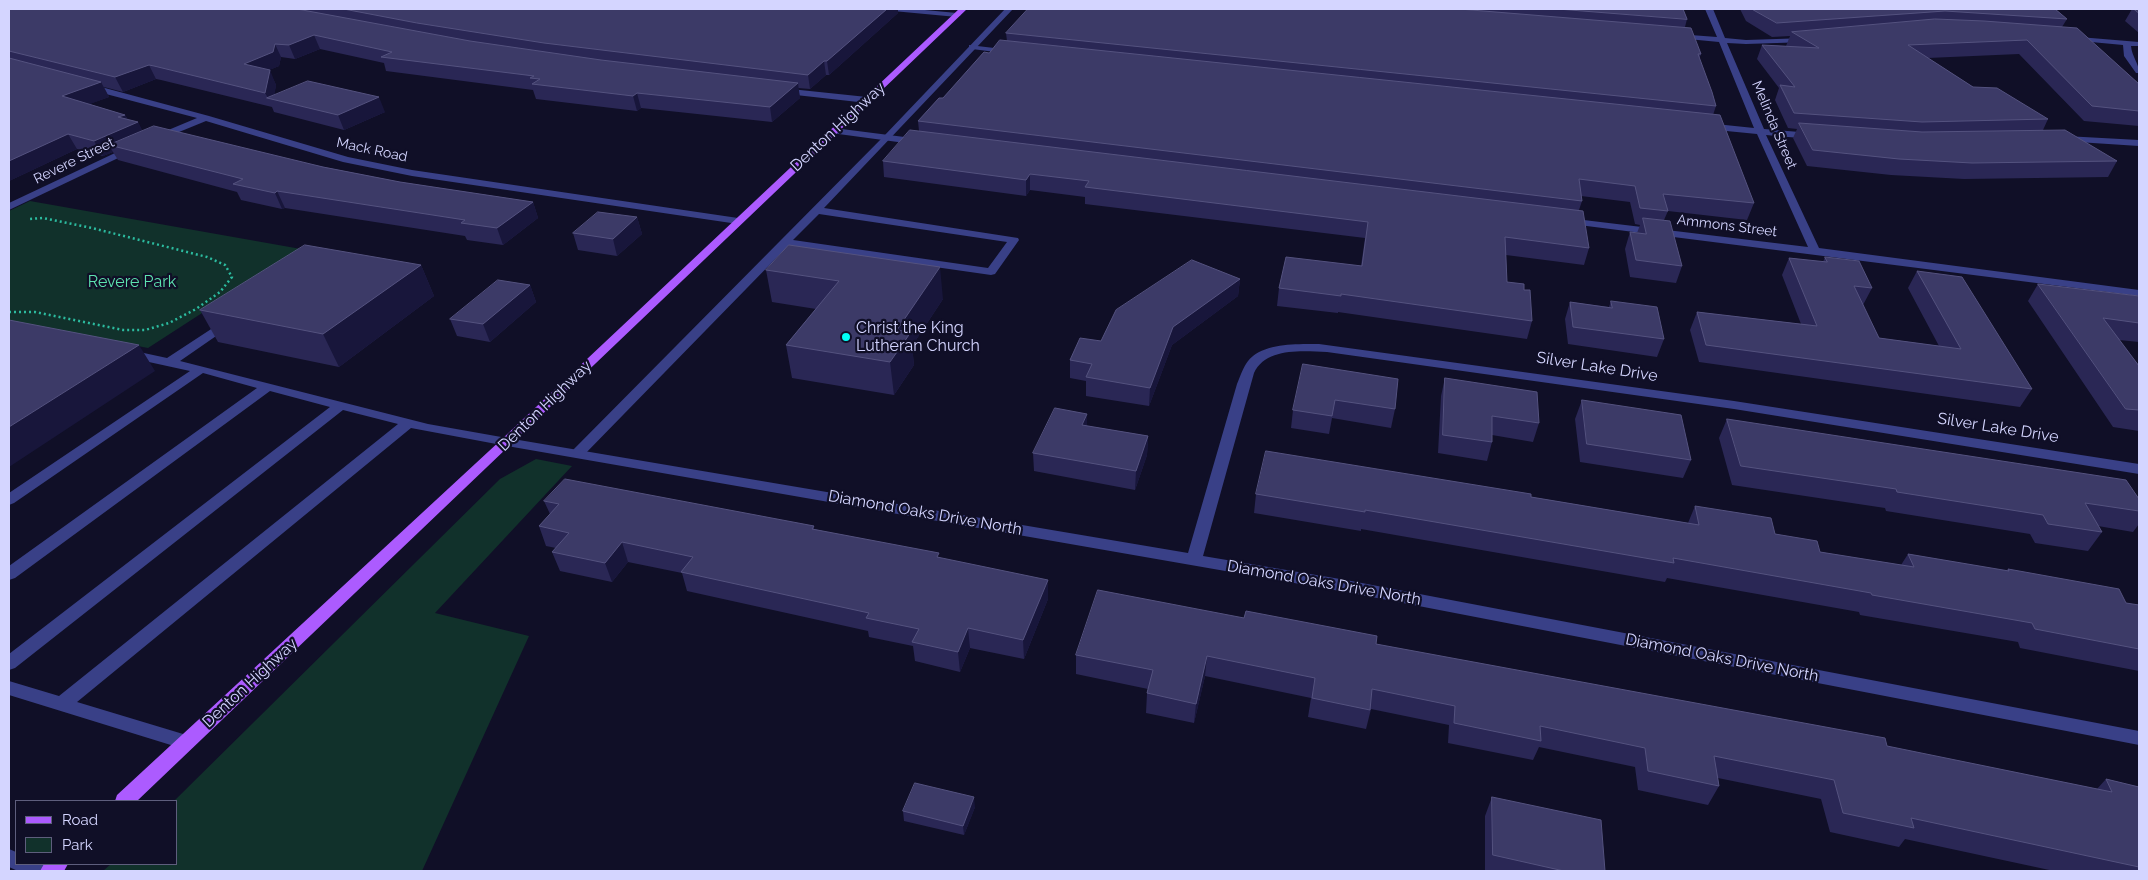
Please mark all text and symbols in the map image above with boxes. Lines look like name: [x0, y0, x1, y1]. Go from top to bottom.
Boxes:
street label: Denton Highway: [787, 78, 889, 176]
street label: Melinda Street: [1748, 78, 1800, 172]
street label: Revere Street: [31, 134, 117, 188]
street label: Mack Road: [335, 134, 409, 166]
street label: Ammons Street: [1676, 212, 1778, 240]
park label: Revere Park: [88, 272, 176, 292]
place label: Christ the King Lutheran Church: [856, 318, 980, 356]
marker: Christ the King Lutheran Church: [840, 331, 852, 343]
street label: Silver Lake Drive: [1535, 348, 1659, 386]
street label: Denton Highway: [494, 357, 596, 455]
street label: Silver Lake Drive: [1936, 409, 2060, 447]
street label: Diamond Oaks Drive North: [827, 486, 1023, 540]
street label: Diamond Oaks Drive North: [1226, 556, 1422, 610]
street label: Diamond Oaks Drive North: [1624, 630, 1820, 686]
street label: Denton Highway: [199, 634, 301, 732]
legend: [15, 800, 178, 865]
text: Road: [62, 811, 98, 829]
text: Park: [62, 836, 93, 854]

